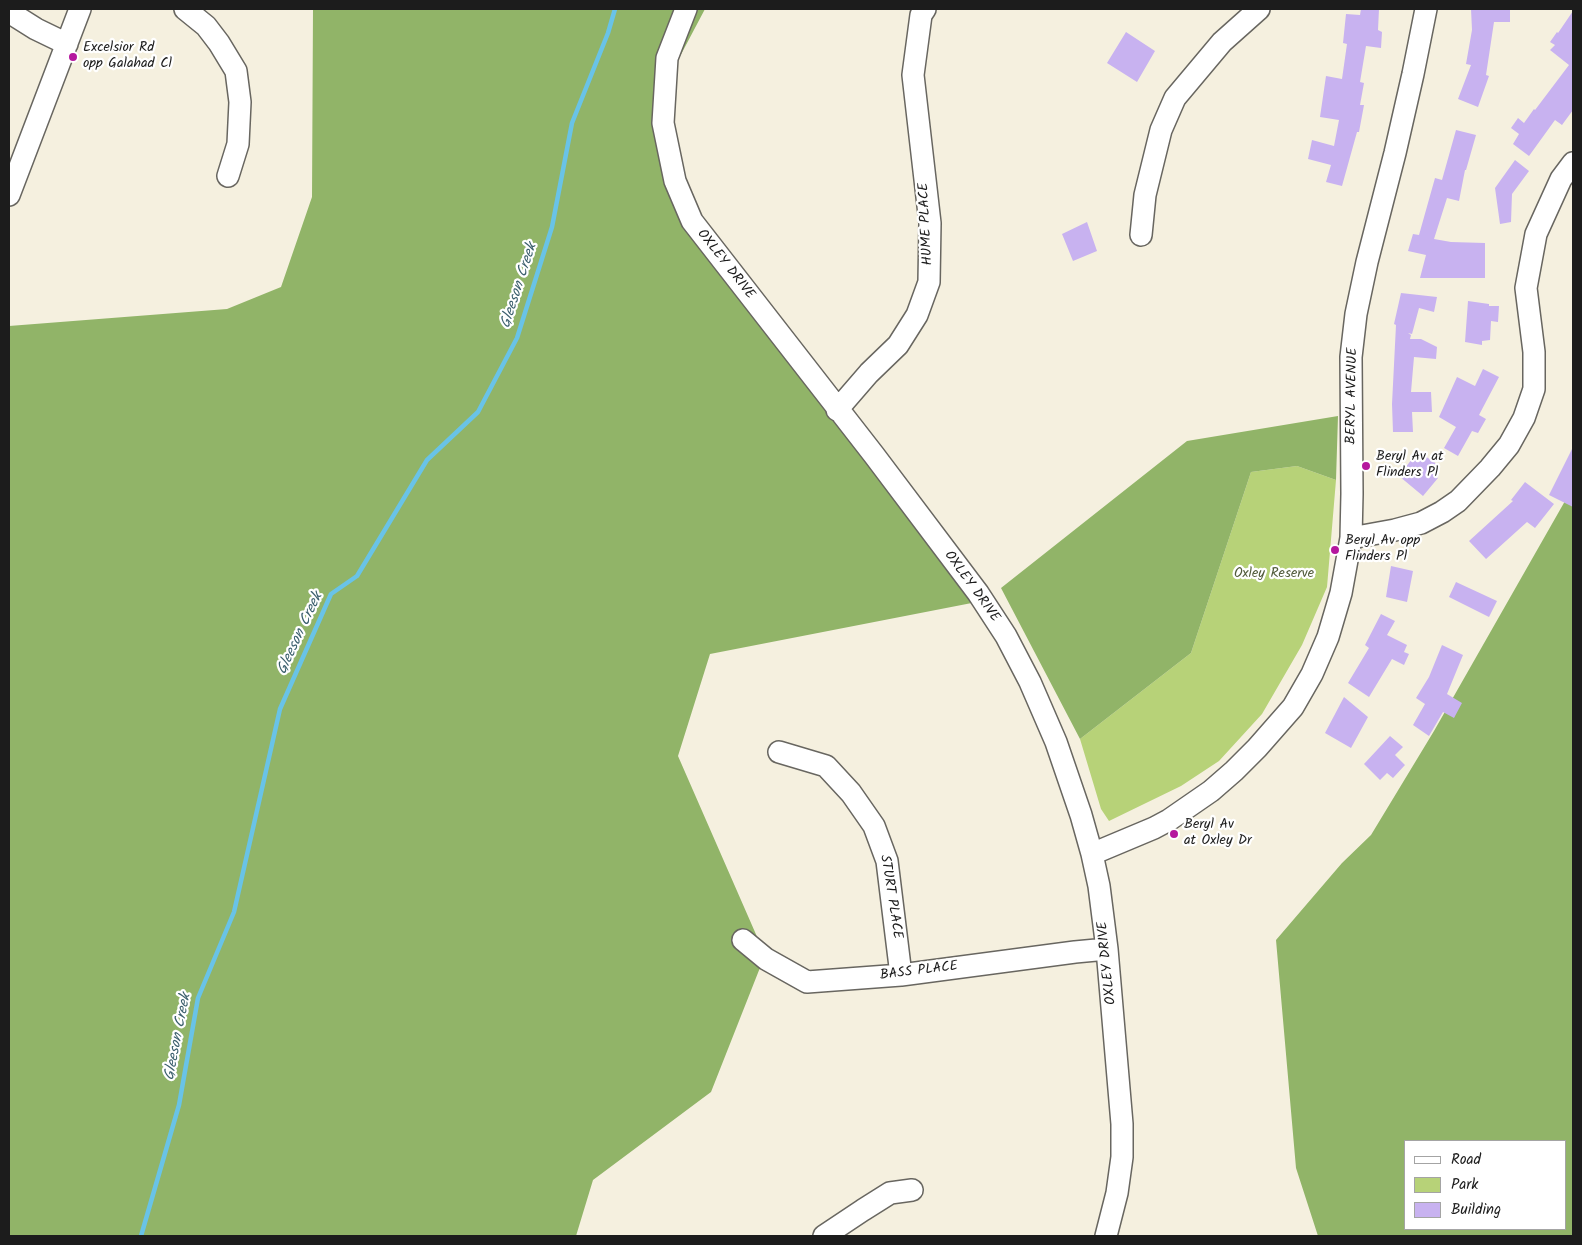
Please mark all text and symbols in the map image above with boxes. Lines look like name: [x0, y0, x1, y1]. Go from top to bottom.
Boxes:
place label: Excelsior Rd opp Galahad Cl: [83, 41, 172, 74]
marker: Excelsior Rd opp Galahad Cl: [67, 51, 79, 63]
street label: HUME PLACE: [916, 182, 938, 266]
street label: OXLEY DRIVE: [693, 227, 757, 303]
water label: Gleeson Creek: [498, 241, 542, 331]
street label: BERYL AVENUE: [1344, 347, 1362, 445]
place label: Beryl Av at Flinders Pl: [1376, 450, 1443, 482]
marker: Beryl Av at Flinders Pl: [1360, 460, 1372, 472]
place label: Beryl Av opp Flinders Pl: [1345, 534, 1420, 566]
marker: Beryl Av opp Flinders Pl: [1329, 544, 1341, 556]
street label: OXLEY DRIVE: [940, 548, 1002, 626]
park label: Oxley Reserve: [1234, 567, 1314, 583]
water label: Gleeson Creek: [274, 590, 328, 678]
place label: Beryl Av at Oxley Dr: [1184, 818, 1252, 850]
marker: Beryl Av at Oxley Dr: [1168, 828, 1180, 840]
street label: STURT PLACE: [875, 854, 905, 940]
street label: OXLEY DRIVE: [1095, 920, 1121, 1006]
street label: BASS PLACE: [879, 959, 959, 985]
water label: Gleeson Creek: [162, 992, 196, 1082]
legend: [1404, 1140, 1567, 1230]
text: Road: [1451, 1148, 1481, 1172]
text: Park: [1451, 1173, 1478, 1197]
text: Building: [1451, 1198, 1501, 1222]

